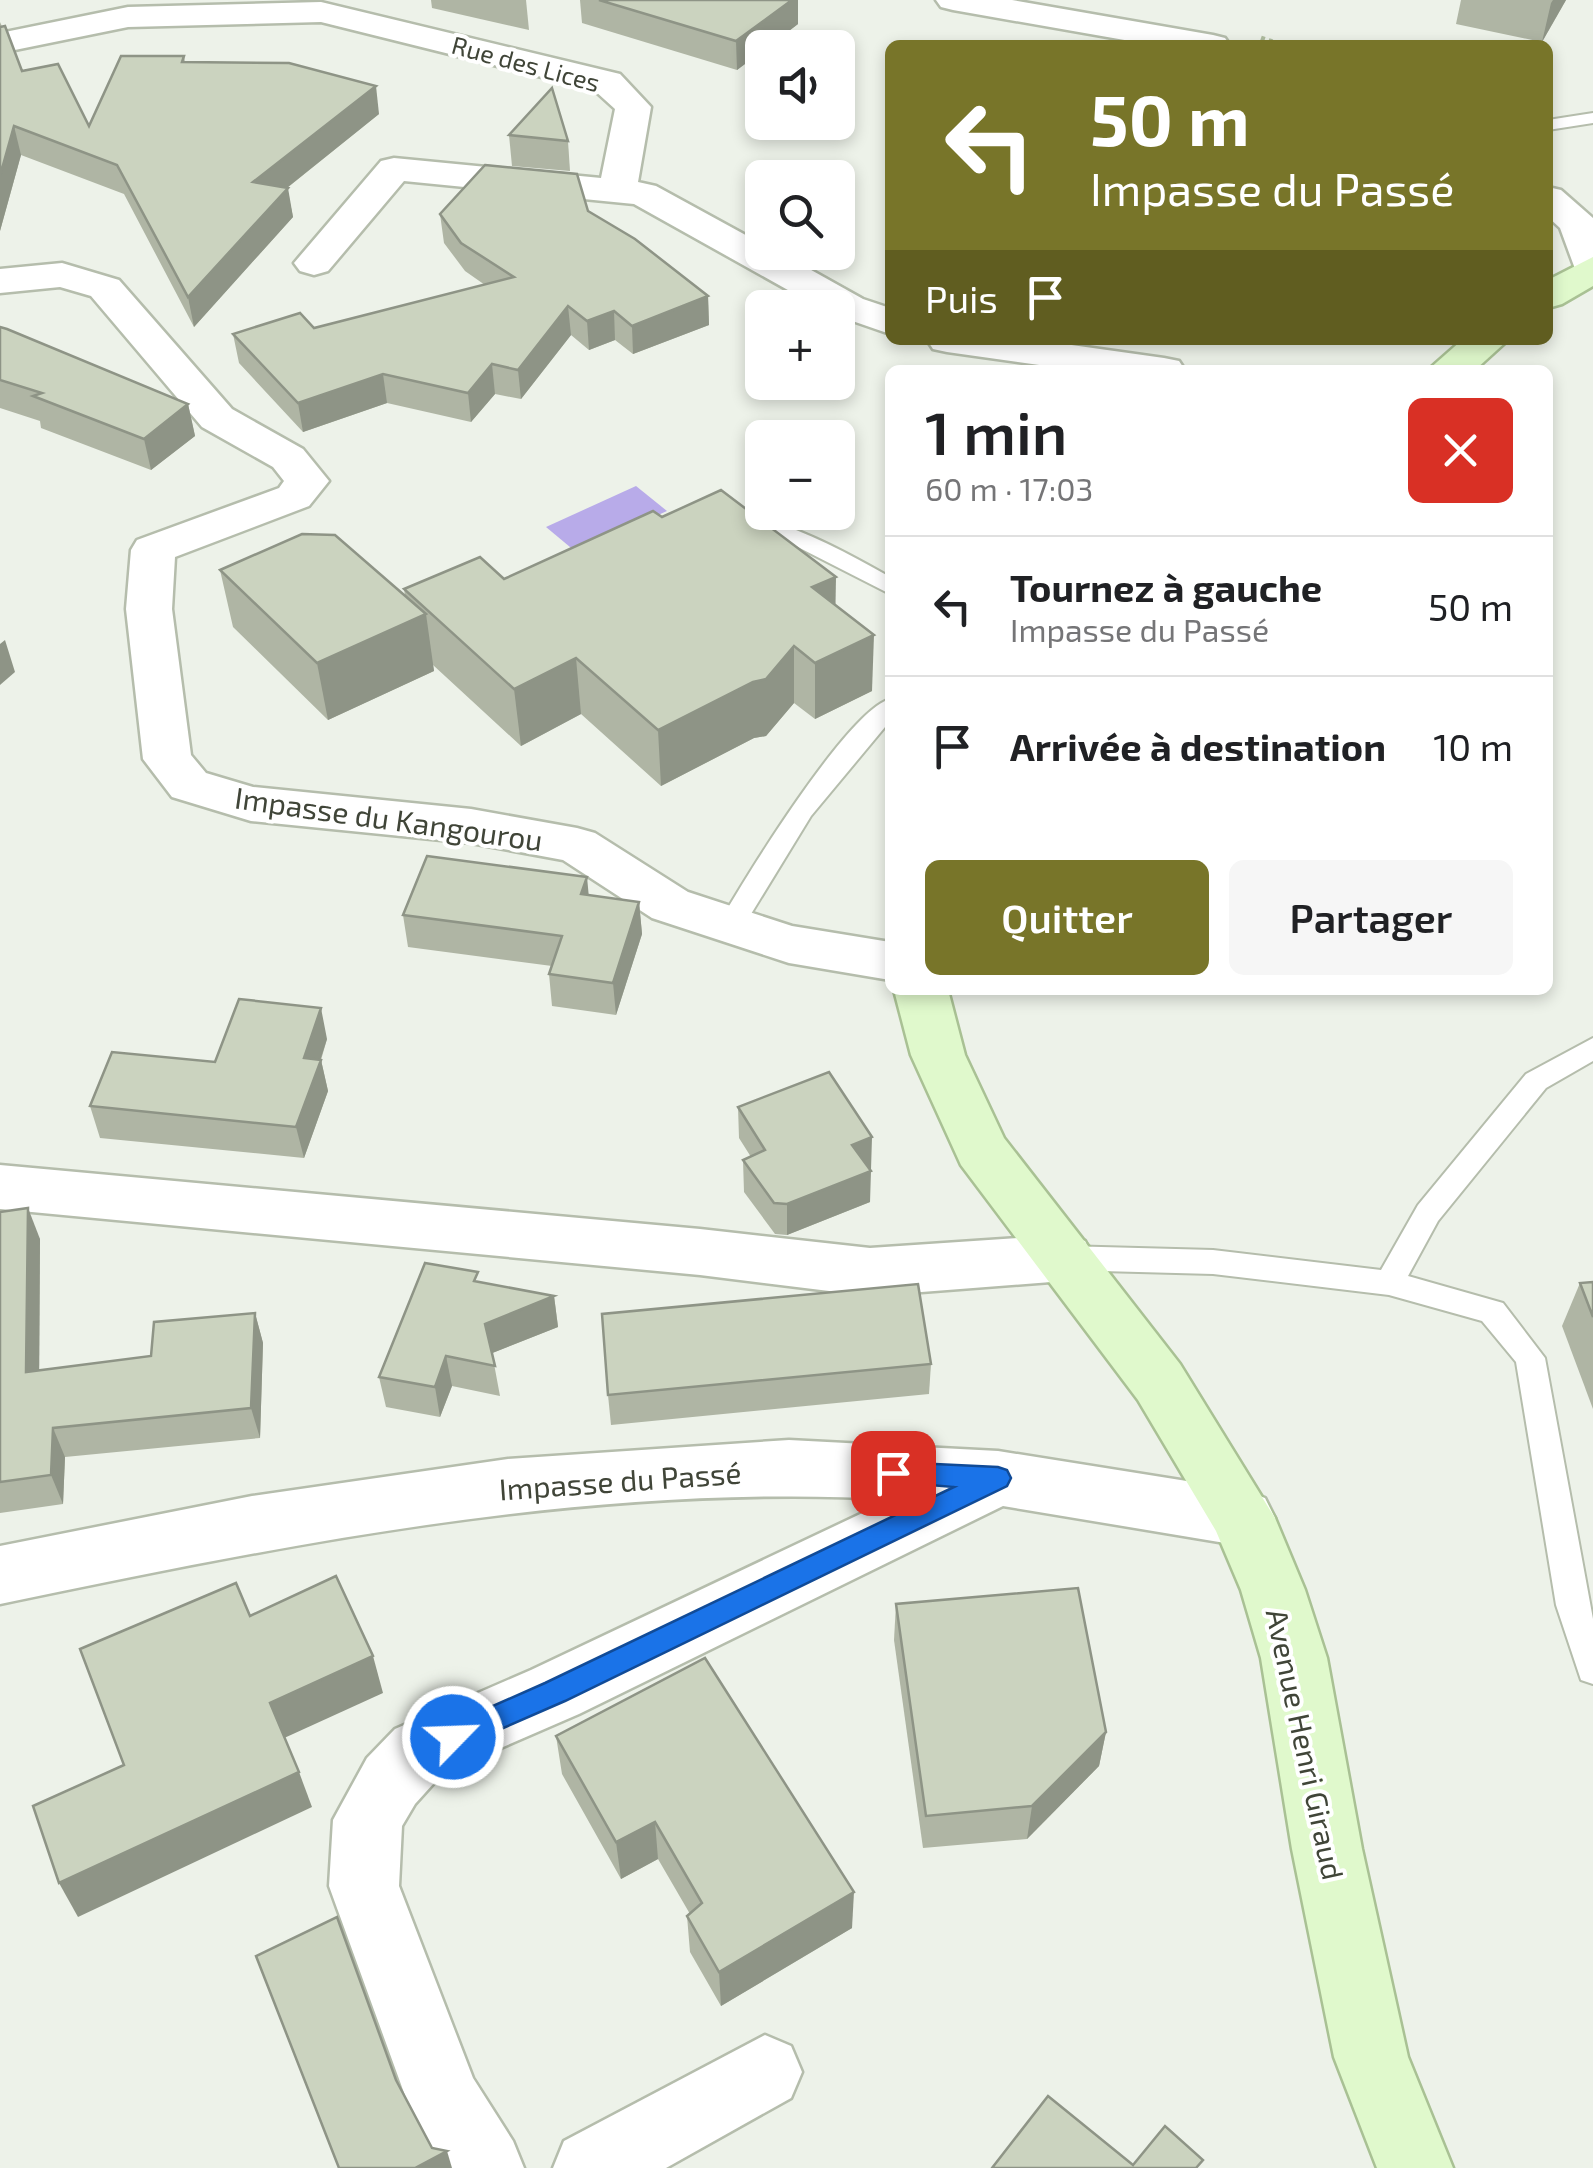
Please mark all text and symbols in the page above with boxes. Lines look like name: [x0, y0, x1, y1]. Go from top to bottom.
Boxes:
street label: Rue des Lices: [449, 29, 603, 97]
map controls: [745, 30, 855, 530]
button: sound: [745, 30, 855, 140]
text: 50 m: [1090, 76, 1250, 160]
icon: left: [925, 80, 1055, 210]
button: search: [745, 160, 855, 270]
text: Impasse du Passé: [1090, 161, 1454, 215]
icon: arrive: [1018, 270, 1073, 325]
text: Puis: [925, 275, 998, 321]
button: +: [745, 290, 855, 400]
text: 1 min: [925, 395, 1067, 467]
button: close: [1408, 398, 1513, 503]
button: −: [745, 420, 855, 530]
text: 60 m · 17:03: [925, 469, 1093, 507]
text: Tournez à gauche: [1010, 564, 1322, 610]
icon: left: [925, 579, 980, 634]
text: 50 m: [1428, 583, 1513, 629]
text: Impasse du Passé: [1010, 610, 1269, 648]
icon: arrive: [925, 719, 980, 774]
text: Arrivée à destination: [1010, 723, 1386, 769]
text: 10 m: [1433, 723, 1513, 769]
street label: Impasse du Kangourou: [233, 779, 545, 857]
button: Quitter: [925, 860, 1209, 975]
button: Partager: [1229, 860, 1513, 975]
pin: [851, 1431, 936, 1516]
icon: arrive: [866, 1446, 921, 1501]
street label: Impasse du Passé: [498, 1454, 742, 1506]
street label: Avenue Henri Giraud: [1260, 1605, 1352, 1883]
position arrow: [401, 1685, 505, 1789]

